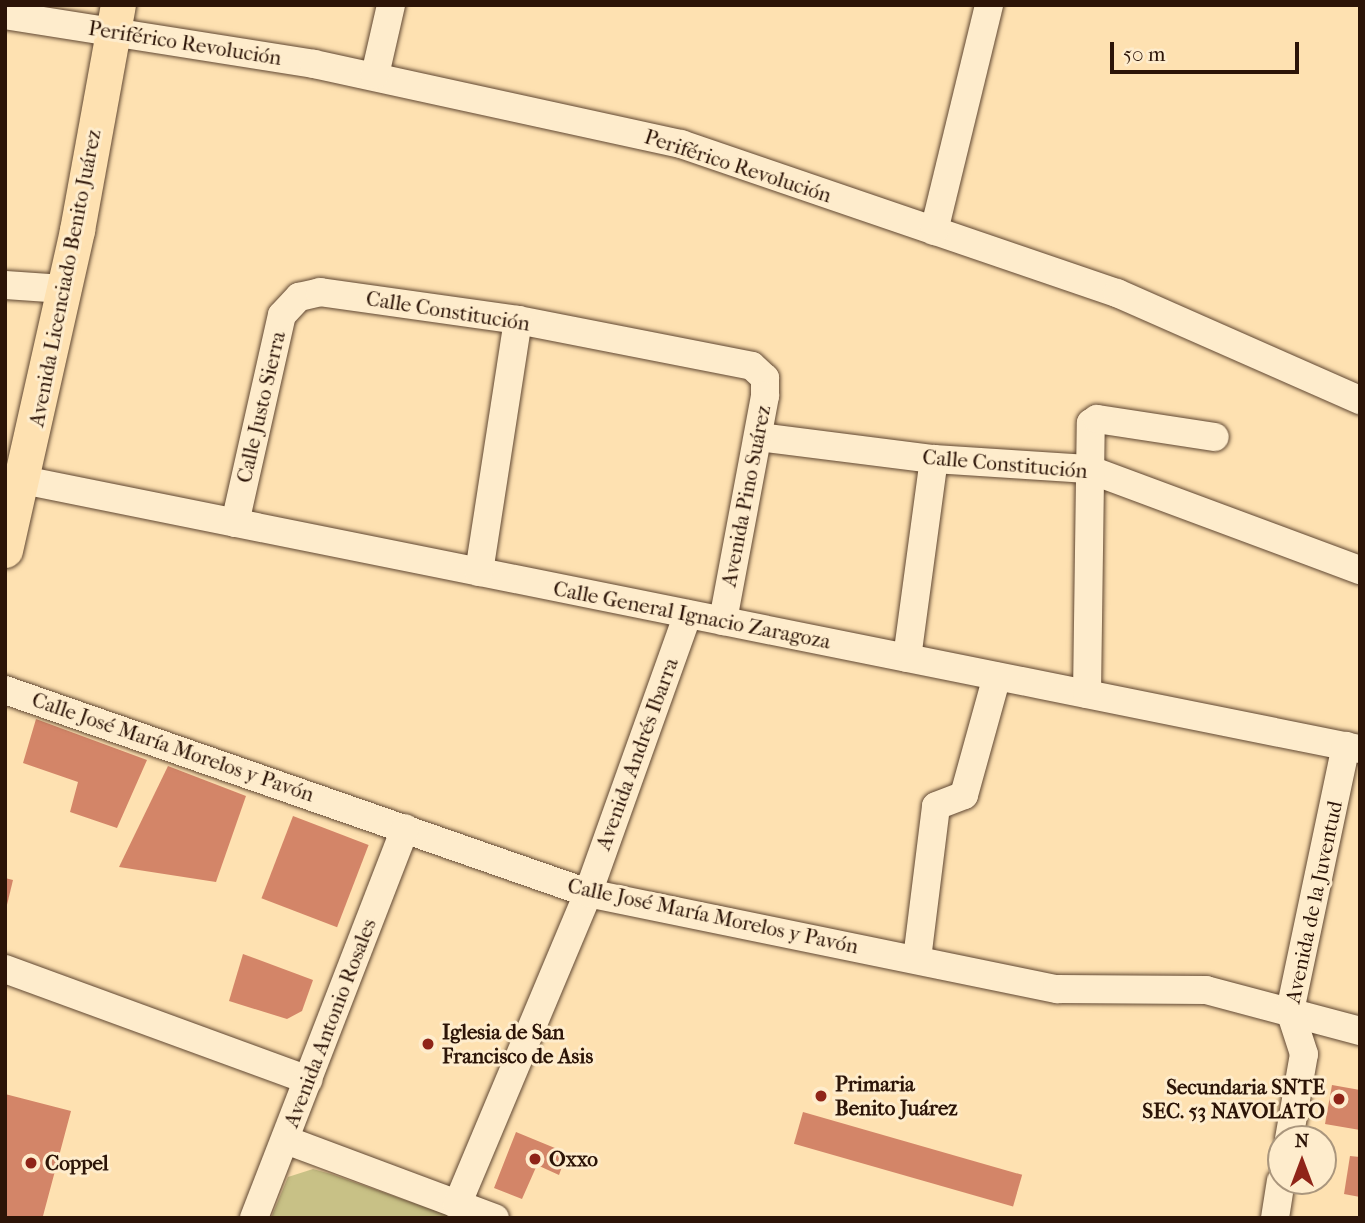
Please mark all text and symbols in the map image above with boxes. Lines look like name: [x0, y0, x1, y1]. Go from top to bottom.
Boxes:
street label: Periférico Revolución: [87, 15, 283, 71]
scale bar: [1113, 28, 1302, 72]
text: 50 m: [1123, 42, 1166, 66]
street label: Periférico Revolución: [641, 124, 835, 208]
street label: Avenida Licenciado Benito Juárez: [24, 127, 106, 429]
street label: Calle Constitución: [364, 286, 532, 336]
street label: Calle Justo Sierra: [231, 329, 291, 485]
street label: Avenida Pino Suárez: [716, 403, 776, 589]
street label: Calle Constitución: [921, 444, 1089, 484]
street label: Calle General Ignacio Zaragoza: [551, 576, 833, 654]
street label: Avenida Andrés Ibarra: [591, 654, 683, 854]
street label: Calle José María Morelos y Pavón: [29, 687, 317, 807]
street label: Avenida de la Juventud: [1280, 798, 1348, 1006]
street label: Calle José María Morelos y Pavón: [565, 873, 861, 959]
street label: Avenida Antonio Rosales: [279, 915, 381, 1131]
place label: Iglesia de San Francisco de Asis: [442, 1019, 593, 1069]
marker: Iglesia de San Francisco de Asis: [420, 1036, 436, 1052]
place label: Primaria Benito Juárez: [835, 1071, 958, 1121]
place label: Secundaria SNTE SEC. 53 NAVOLATO: [1142, 1074, 1325, 1124]
marker: Primaria Benito Juárez: [813, 1088, 829, 1104]
marker: Secundaria SNTE SEC. 53 NAVOLATO: [1331, 1091, 1347, 1107]
north arrow: [1267, 1125, 1337, 1195]
text: N: [1295, 1130, 1309, 1152]
place label: Oxxo: [549, 1146, 598, 1172]
place label: Coppel: [45, 1150, 109, 1176]
marker: Oxxo: [527, 1151, 543, 1167]
marker: Coppel: [23, 1155, 39, 1171]

